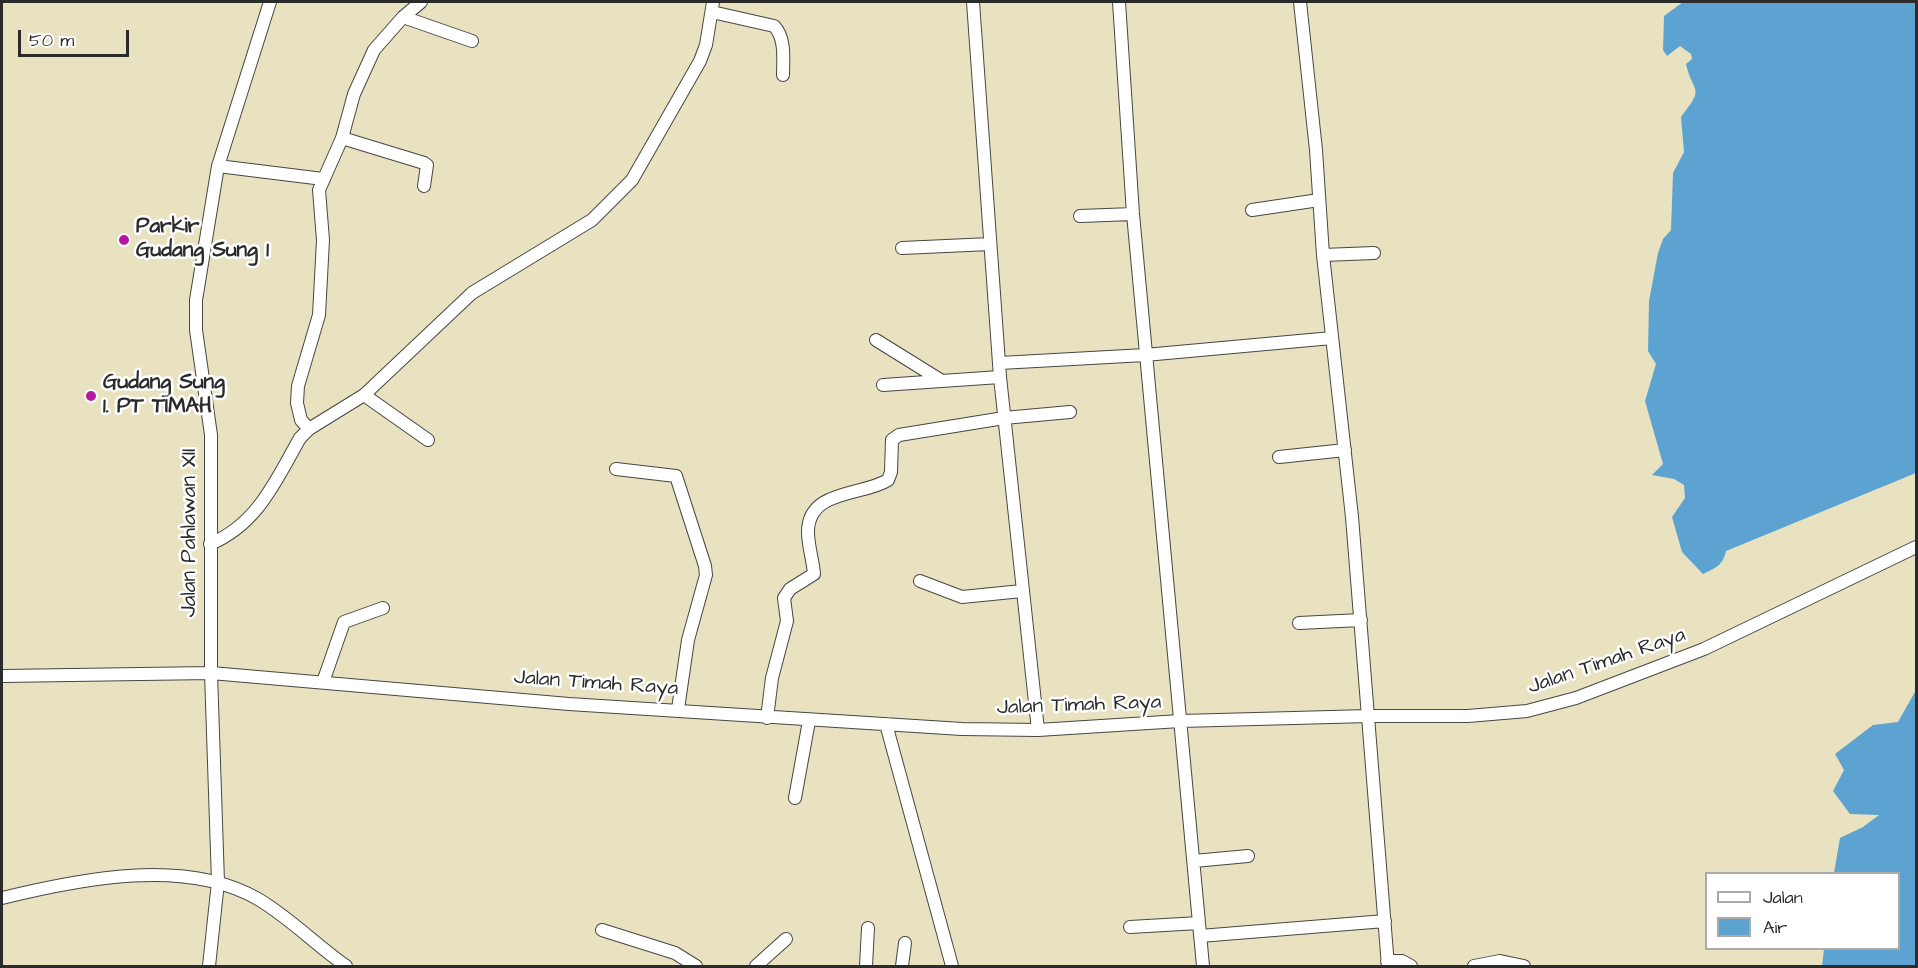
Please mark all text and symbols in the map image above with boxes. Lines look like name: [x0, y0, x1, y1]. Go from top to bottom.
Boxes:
scale bar: [21, 18, 132, 56]
text: 50 m: [29, 28, 74, 53]
place label: Parkir Gudang Sung 1: [136, 215, 269, 265]
marker: Parkir Gudang Sung 1: [117, 233, 131, 247]
place label: Gudang Sung 1. PT TIMAH: [103, 371, 225, 421]
marker: Gudang Sung 1. PT TIMAH: [84, 389, 98, 403]
street label: Jalan Pahlawan XII: [178, 449, 204, 617]
street label: Jalan Timah Raya: [1525, 623, 1689, 701]
street label: Jalan Timah Raya: [513, 666, 679, 702]
street label: Jalan Timah Raya: [996, 691, 1162, 721]
legend: [1705, 872, 1900, 950]
text: Jalan: [1763, 885, 1803, 910]
text: Air: [1763, 915, 1787, 940]

